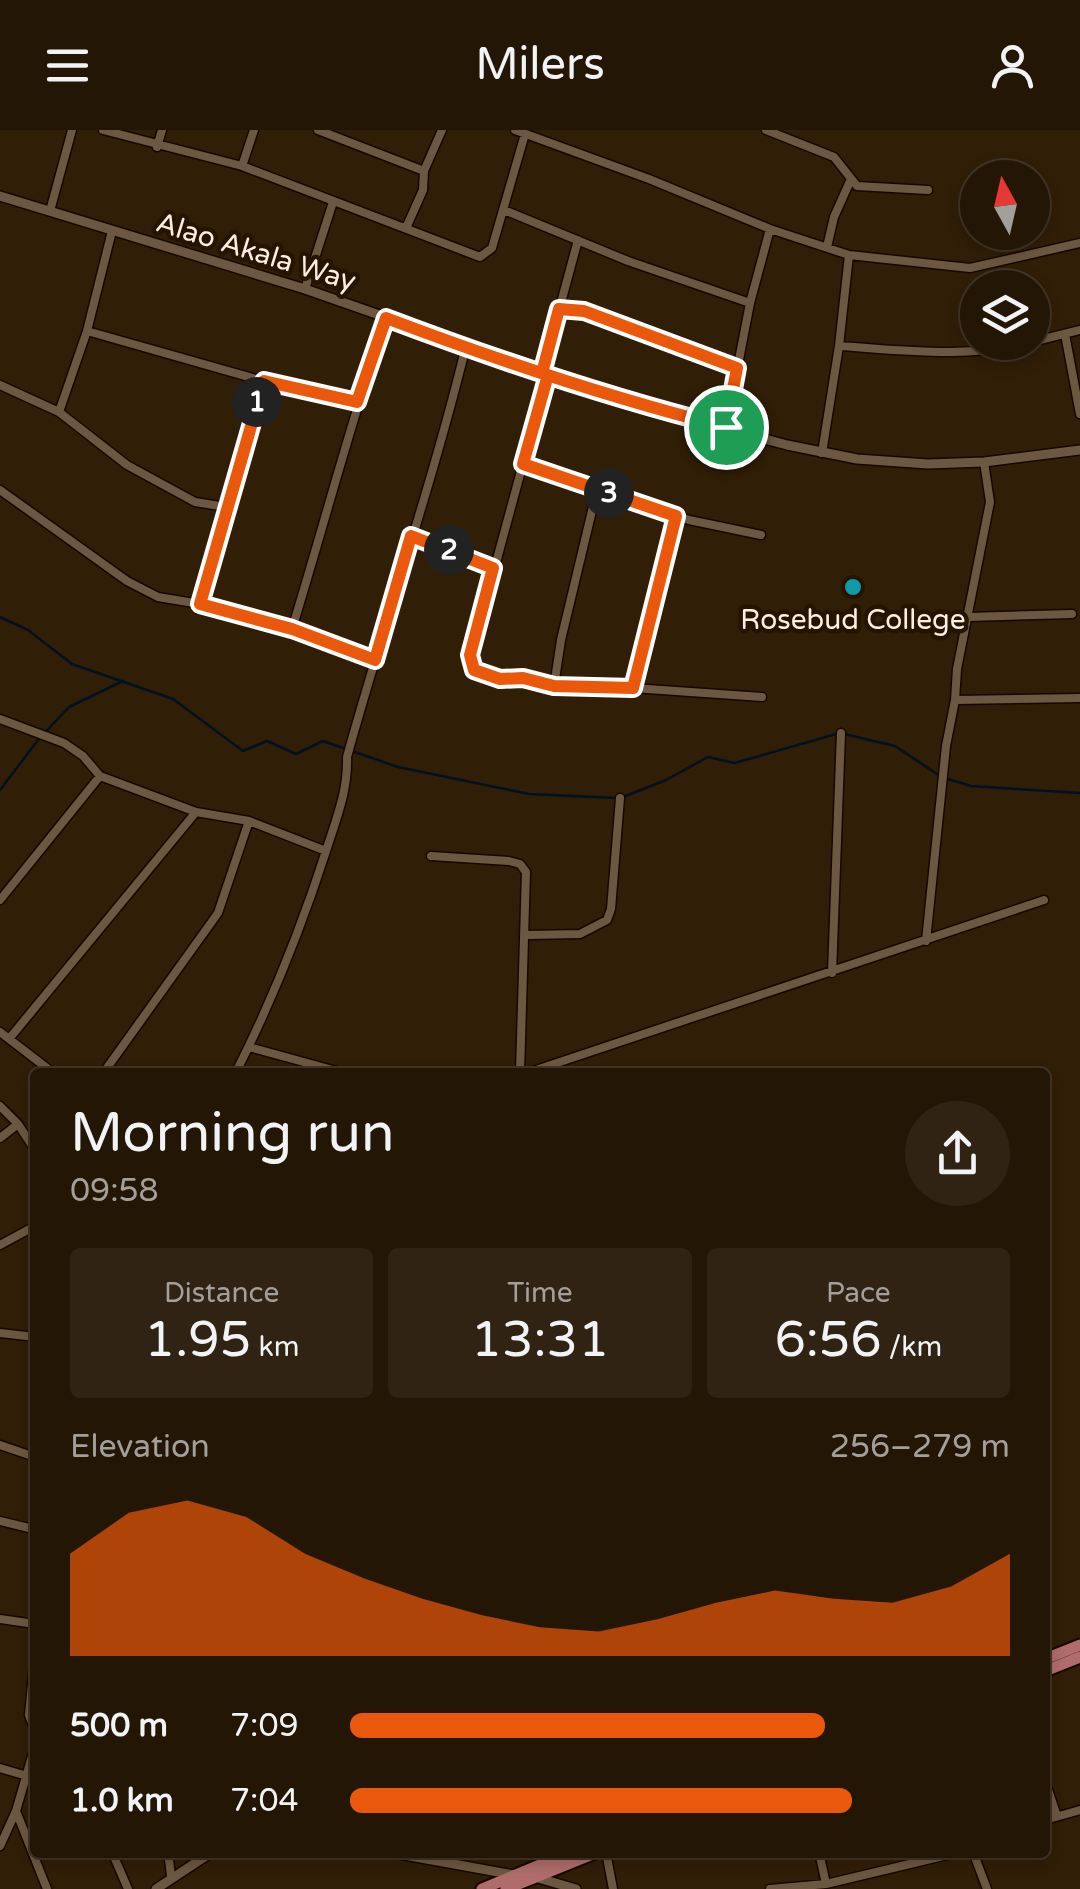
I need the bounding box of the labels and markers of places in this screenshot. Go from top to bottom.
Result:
pin: 1 [232,377,282,427]
pin [684,385,769,470]
pin: 3 [584,468,634,518]
pin: 2 [424,525,474,575]
marker: Rosebud College [842,576,864,598]
place label: Rosebud College [740,603,966,637]

